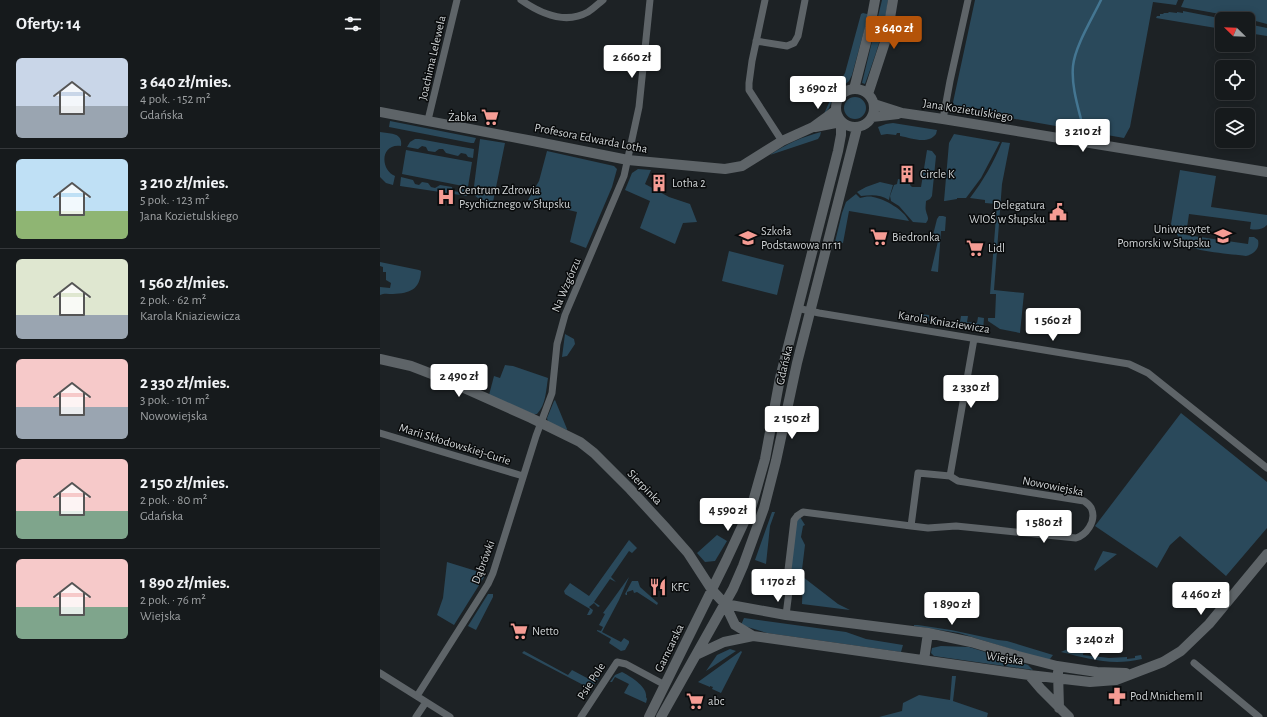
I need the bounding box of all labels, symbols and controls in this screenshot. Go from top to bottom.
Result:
north arrow [1215,12,1255,52]
map controls [1215,12,1255,148]
icon: filters [342,13,364,35]
street label: Joachima Lelewela [416,14,448,102]
text: Oferty: 14 [16,15,81,32]
pin: 3 640 zł [853,16,935,50]
text: 3 640 zł [875,22,913,35]
pin: 2 660 zł [591,45,673,79]
text: 2 660 zł [613,51,651,64]
button: locate [1215,60,1255,100]
text: 3 640 zł/mies. [140,73,231,90]
icon: home [48,74,96,122]
pin: 3 690 zł [777,76,859,110]
text: 3 690 zł [799,82,837,95]
text: 4 pok. · 152 m² [140,93,210,106]
street label: Jana Kozietulskiego [922,97,1014,123]
supermarket icon: Żabka [480,107,500,127]
button: layers [1215,108,1255,148]
text: Gdańska [140,109,183,122]
place label: Żabka [448,110,477,123]
pin: 3 210 zł [1042,119,1124,153]
street label: Profesora Edwarda Lotha [533,121,649,155]
text: 3 210 zł [1065,125,1101,138]
building icon: Circle K [897,164,917,184]
place label: Circle K [920,168,955,180]
building icon: Lotha 2 [649,173,669,193]
text: 3 210 zł/mies. [140,174,229,191]
icon: home [48,175,96,223]
place label: Lotha 2 [672,177,706,189]
place label: Centrum Zdrowia Psychicznego w Słupsku [459,184,570,211]
hospital icon: Centrum Zdrowia Psychicznego w Słupsku [436,187,456,207]
text: 5 pok. · 123 m² [140,194,210,207]
place label: Delegatura WIOŚ w Słupsku [969,199,1045,225]
public building icon: Delegatura WIOŚ w Słupsku [1048,202,1068,222]
text: Jana Kozietulskiego [140,210,238,223]
place label: Uniwersytet Pomorski w Słupsku [1117,223,1210,249]
place label: Szkoła Podstawowa nr 11 [761,225,842,251]
school or university icon: Uniwersytet Pomorski w Słupsku [1213,226,1233,246]
supermarket icon: Biedronka [869,227,889,247]
school or university icon: Szkoła Podstawowa nr 11 [738,228,758,248]
place label: Biedronka [892,231,940,243]
supermarket icon: Lidl [965,238,985,258]
place label: Lidl [988,242,1005,254]
street label: Na Wzgórzu [549,256,583,314]
text: 1 560 zł/mies. [140,274,229,291]
icon: home [48,275,96,323]
text: 2 pok. · 62 m² [140,294,206,307]
pin: 1 560 zł [1012,308,1094,342]
street label: Karola Kniaziewicza [897,309,991,335]
text: Karola Kniaziewicza [140,310,240,323]
text: 1 560 zł [1035,314,1071,327]
street label: Gdańska [774,344,794,386]
pin: 2 490 zł [418,364,500,398]
text: 2 490 zł [440,370,478,383]
text: 2 330 zł/mies. [140,374,230,391]
icon: home [48,375,96,423]
pin: 2 330 zł [930,375,1012,409]
text: 2 330 zł [952,381,990,394]
text: 3 pok. · 101 m² [140,394,210,407]
pin: 2 150 zł [751,406,833,440]
text: Nowowiejska [140,410,207,423]
text: 2 150 zł [774,412,810,425]
street label: Marii Skłodowskiej-Curie [397,421,512,468]
street label: Sierpinka [625,467,665,507]
text: 2 150 zł/mies. [140,474,229,491]
street label: Nowowiejska [1021,474,1085,499]
icon: home [48,475,96,523]
text: 2 pok. · 80 m² [140,494,207,507]
pin: 4 590 zł [687,498,769,532]
text: 4 590 zł [709,504,747,517]
text: Gdańska [140,510,183,523]
pin: 1 580 zł [1003,510,1085,544]
text: 1 580 zł [1026,516,1062,529]
street label: Dąbrówki [469,539,497,585]
pin: 1 170 zł [737,569,819,603]
text: 1 890 zł/mies. [140,574,230,591]
icon: home [48,575,96,623]
text: 1 170 zł [761,575,795,588]
restaurant icon: KFC [648,577,668,597]
place label: KFC [671,581,689,593]
pin: 4 460 zł [1160,582,1242,616]
text: 4 460 zł [1181,588,1221,601]
pin: 1 890 zł [911,592,993,626]
text: 2 pok. · 76 m² [140,594,206,607]
text: 1 890 zł [933,598,971,611]
text: Wiejska [140,610,181,623]
supermarket icon: Netto [509,621,529,641]
street label: Garncarska [652,622,686,674]
place label: Netto [532,625,559,637]
pin: 3 240 zł [1054,627,1136,661]
text: 3 240 zł [1076,633,1114,646]
street label: Wiejska [985,649,1025,668]
street label: Psie Pole [575,661,607,701]
pharmacy icon: Pod Mnichem II [1107,686,1127,706]
place label: Pod Mnichem II [1130,690,1203,702]
supermarket icon: abc [685,691,705,711]
place label: abc [708,695,725,707]

